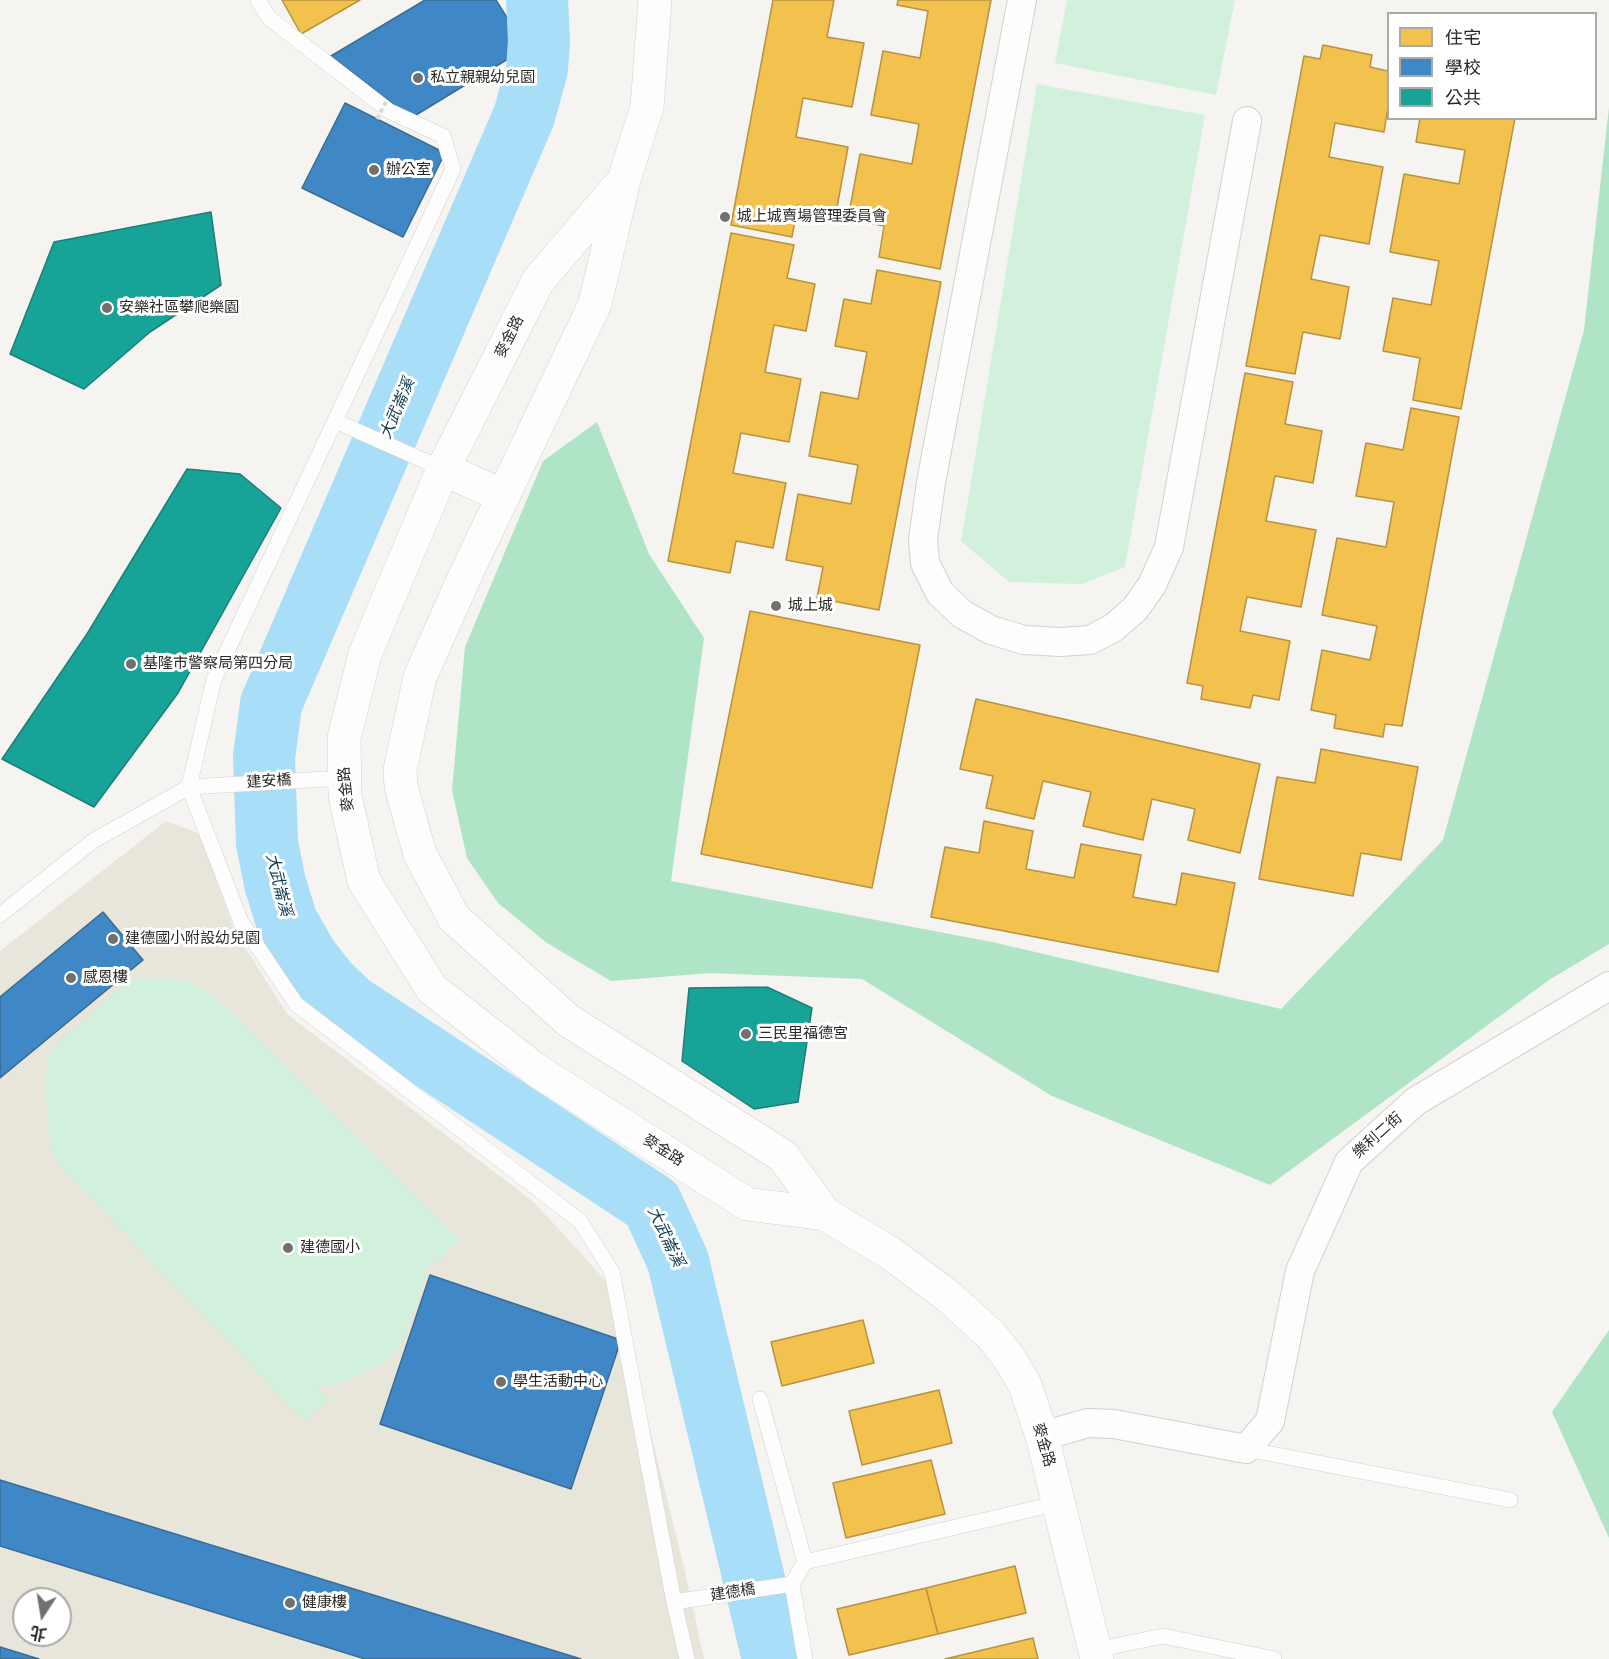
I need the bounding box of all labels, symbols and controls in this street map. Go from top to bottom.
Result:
legend [1387,12,1597,120]
text: 住宅 [1445,25,1481,50]
text: 學校 [1445,55,1481,80]
place label: 私立親親幼兒園 [430,69,535,87]
marker: 私立親親幼兒園 [411,71,425,85]
text: 公共 [1445,85,1481,110]
place label: 辦公室 [386,161,431,179]
marker: 辦公室 [367,163,381,177]
place label: 城上城賣場管理委員會 [737,208,887,226]
marker: 城上城賣場管理委員會 [718,210,732,224]
place label: 安樂社區攀爬樂園 [119,299,239,317]
marker: 安樂社區攀爬樂園 [100,301,114,315]
street label: 麥金路 [492,313,528,361]
water label: 大武崙溪 [377,376,419,442]
place label: 城上城 [788,597,833,615]
marker: 城上城 [769,599,783,613]
place label: 基隆市警察局第四分局 [143,655,293,673]
marker: 基隆市警察局第四分局 [124,657,138,671]
street label: 麥金路 [336,766,358,812]
street label: 建安橋 [246,771,292,793]
water label: 大武崙溪 [261,852,295,918]
place label: 建德國小附設幼兒園 [125,930,260,948]
marker: 建德國小附設幼兒園 [106,932,120,946]
place label: 感恩樓 [83,969,128,987]
marker: 感恩樓 [64,971,78,985]
place label: 三民里福德宮 [758,1025,848,1043]
marker: 三民里福德宮 [739,1027,753,1041]
street label: 樂利二街 [1350,1109,1406,1163]
street label: 麥金路 [639,1131,687,1171]
water label: 大武崙溪 [643,1204,687,1270]
place label: 建德國小 [300,1239,360,1257]
marker: 建德國小 [281,1241,295,1255]
place label: 學生活動中心 [513,1373,603,1391]
marker: 學生活動中心 [494,1375,508,1389]
street label: 麥金路 [1028,1421,1058,1469]
street label: 建德橋 [709,1581,757,1605]
north arrow [12,1587,72,1647]
place label: 健康樓 [302,1594,347,1612]
marker: 健康樓 [283,1596,297,1610]
text: 北 [28,1620,49,1646]

